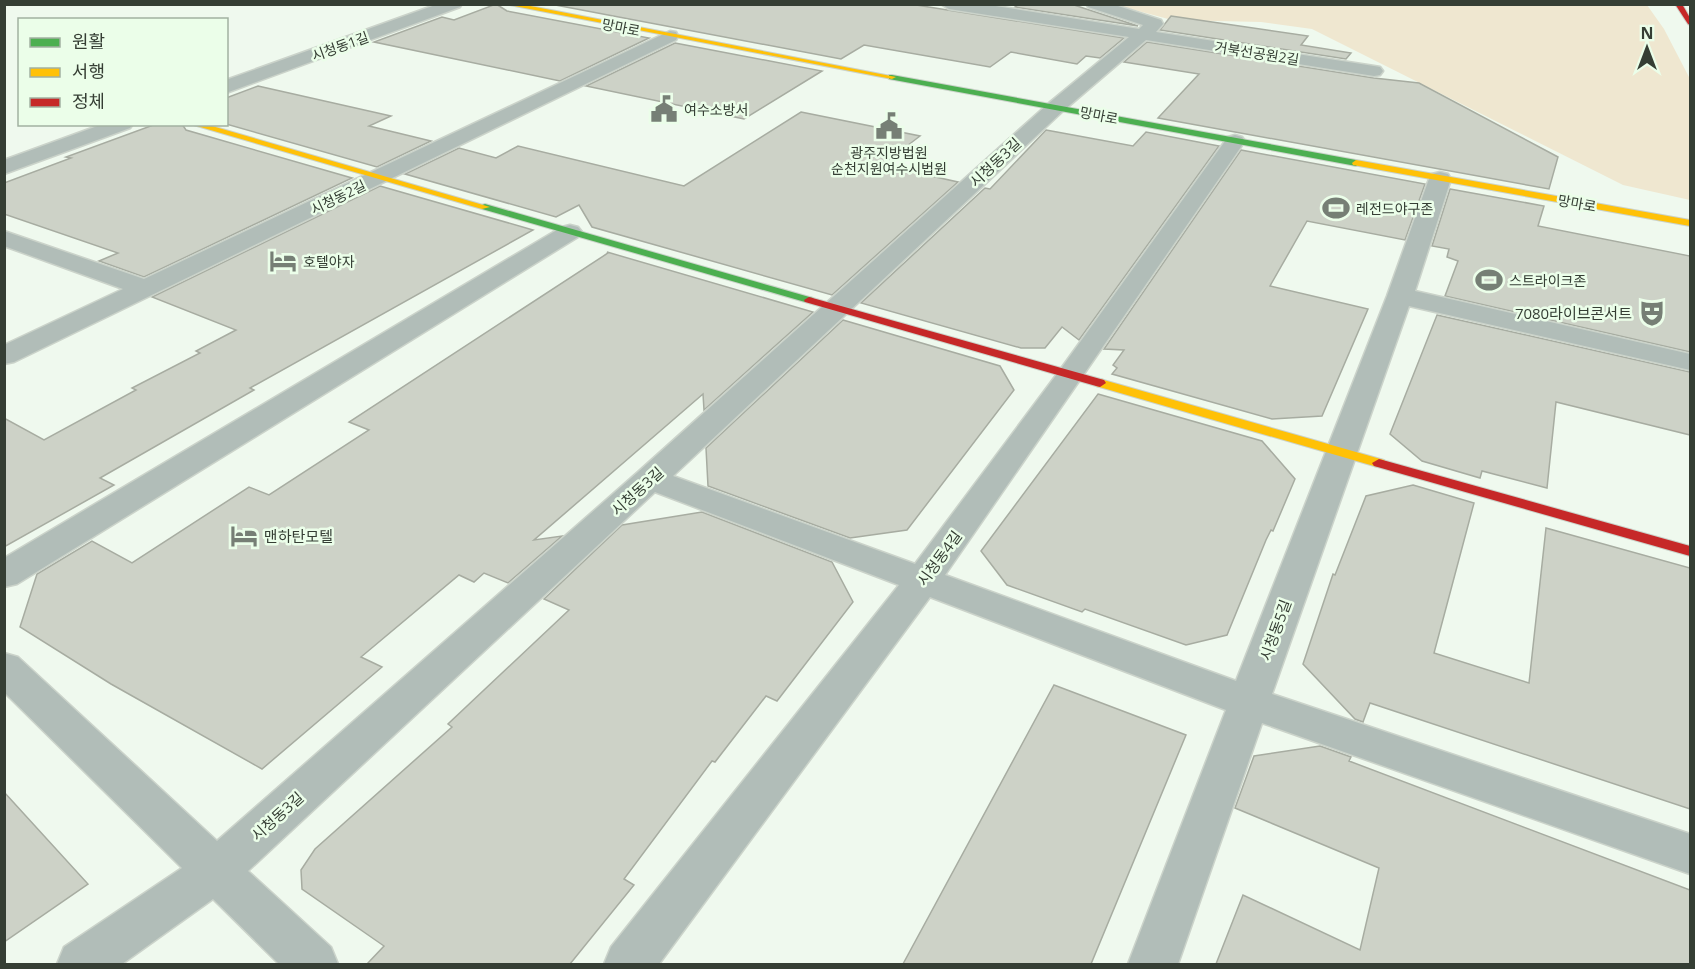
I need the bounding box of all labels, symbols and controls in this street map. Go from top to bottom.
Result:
street label: 망마로 [600,14,642,40]
legend [18,18,228,126]
north arrow [1617,18,1677,78]
text: N [1640,22,1654,44]
street label: 시청동1길 [309,27,371,65]
text: 원활 [72,29,105,53]
street label: 거북선공원2길 [1213,37,1301,69]
text: 서행 [72,59,105,83]
text: 정체 [72,89,105,113]
public building icon: 여수소방서 [649,94,679,124]
place label: 여수소방서 [684,100,748,119]
street label: 망마로 [1078,102,1120,128]
public building icon: 광주지방법원 순천지원여수시법원 [874,111,904,141]
street label: 시청동3길 [965,133,1025,191]
place label: 광주지방법원 순천지원여수시법원 [831,143,947,178]
street label: 시청동2길 [307,175,369,219]
street label: 망마로 [1556,190,1598,216]
sports icon: 레전드야구존 [1321,193,1351,223]
place label: 레전드야구존 [1356,199,1433,218]
hotel icon: 호텔야자 [268,246,298,276]
place label: 호텔야자 [303,252,355,271]
sports icon: 스트라이크존 [1474,265,1504,295]
place label: 스트라이크존 [1509,271,1586,290]
theatre icon: 7080라이브콘서트 [1637,298,1667,328]
place label: 7080라이브콘서트 [1515,303,1632,323]
street label: 시청동3길 [607,462,667,520]
hotel icon: 맨하탄모텔 [229,521,259,551]
place label: 맨하탄모텔 [264,526,333,546]
street label: 시청동4길 [912,526,966,590]
street label: 시청동5길 [1255,597,1295,663]
street label: 시청동3길 [247,787,307,845]

